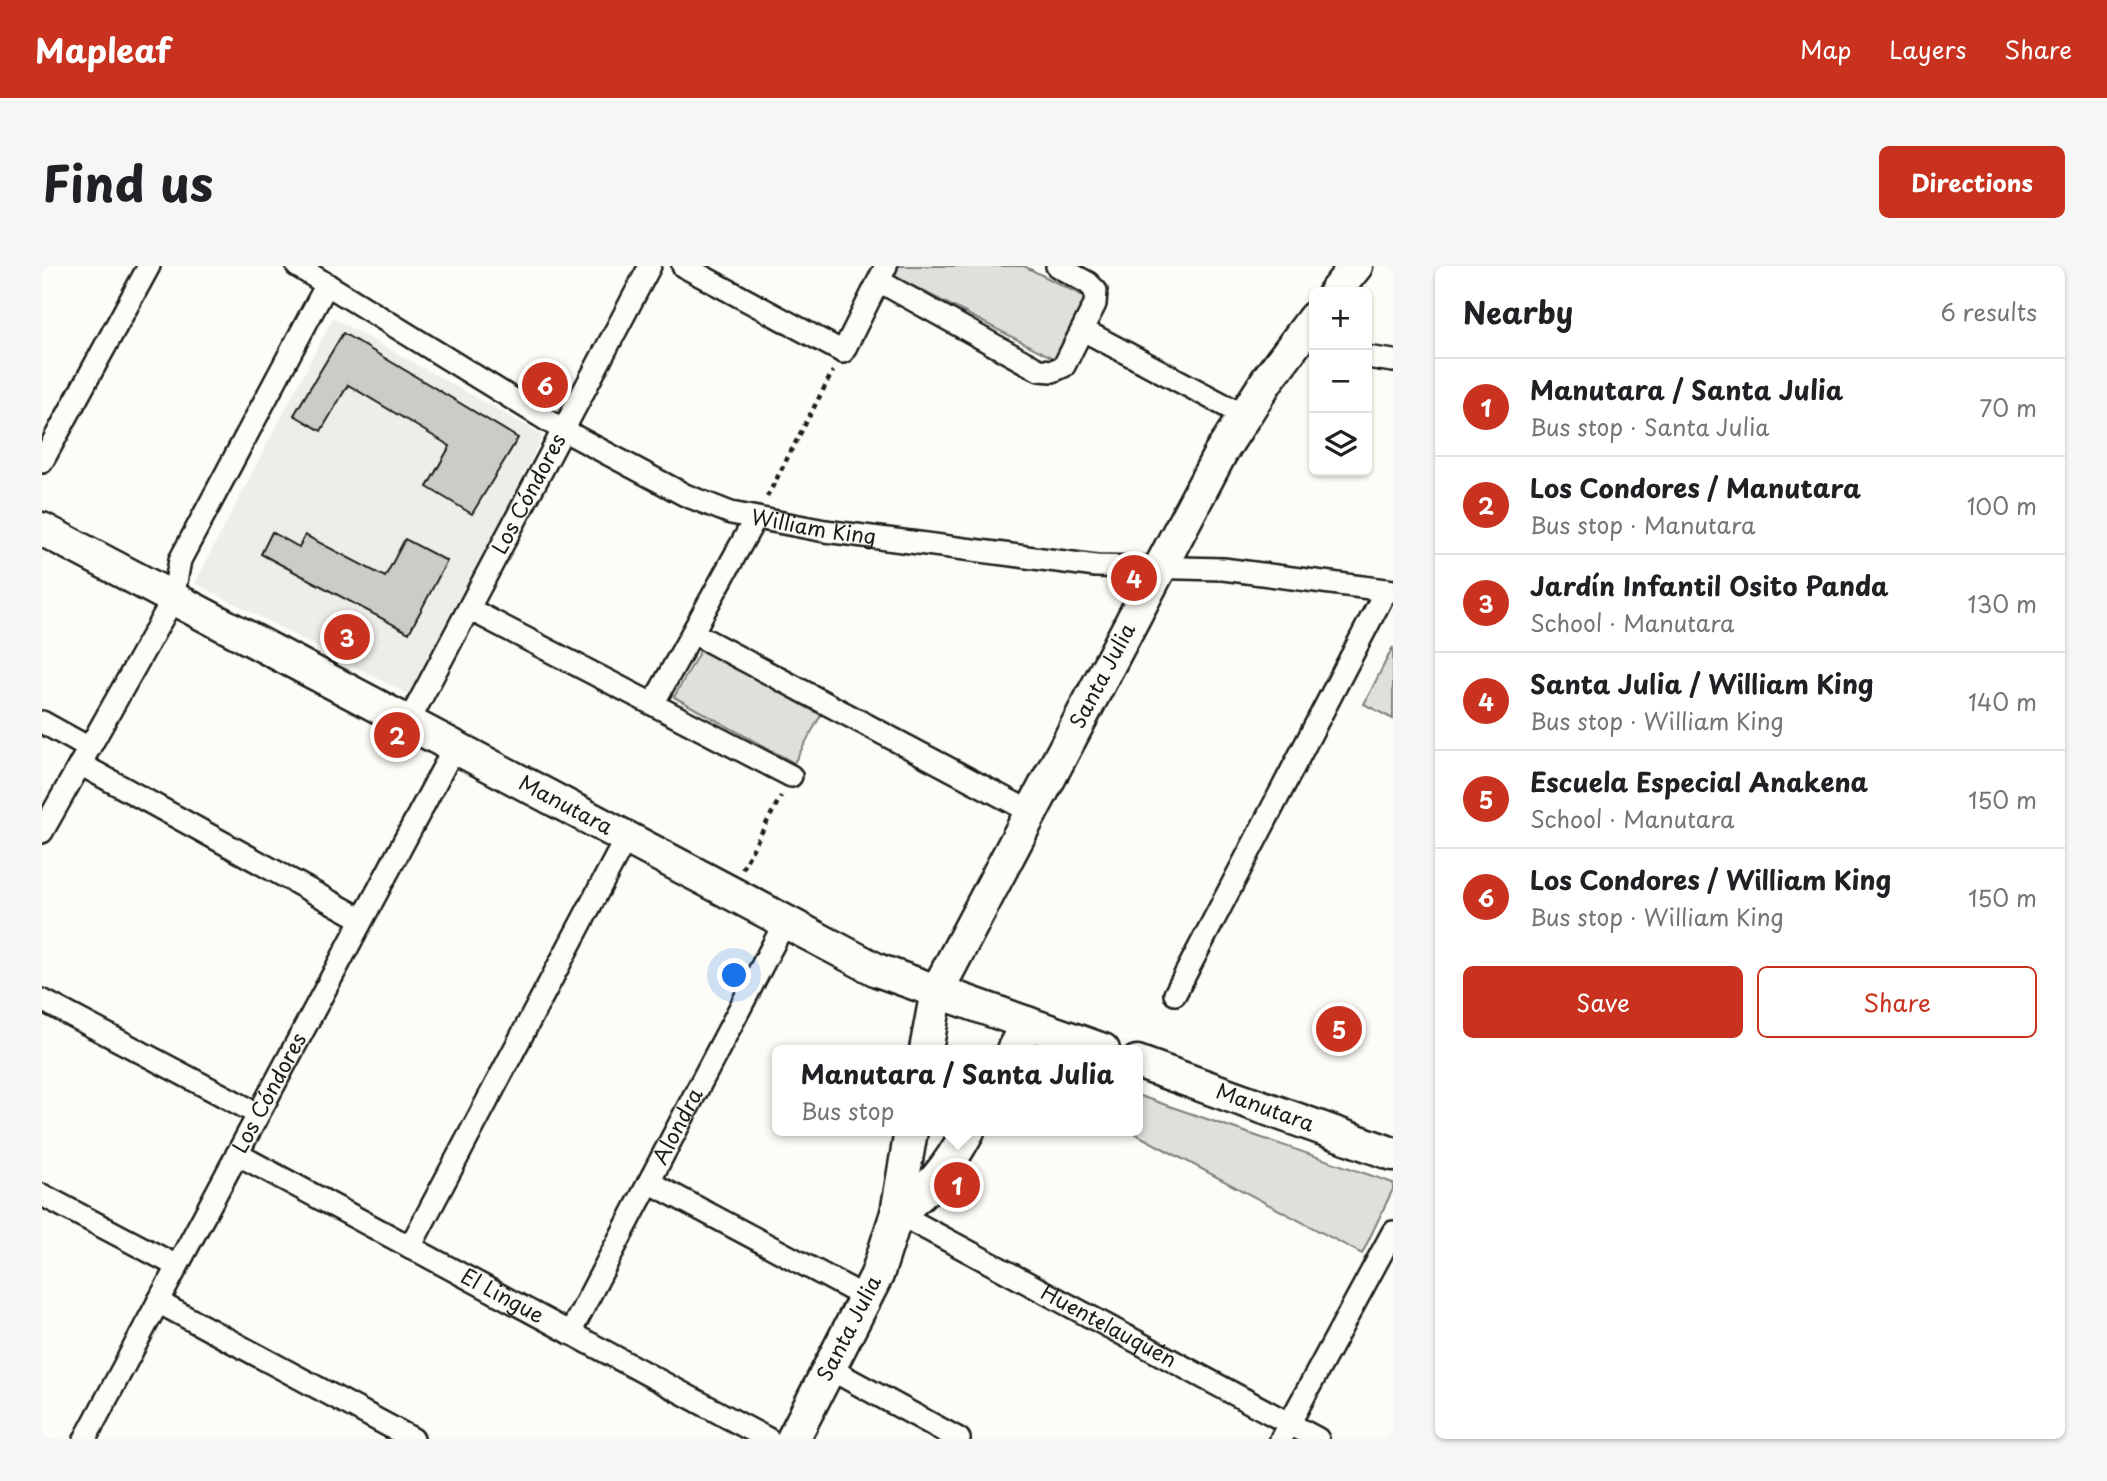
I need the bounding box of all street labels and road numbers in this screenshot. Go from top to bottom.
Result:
street label: Los Cóndores [482,427,573,559]
street label: William King [749,499,878,551]
street label: Santa Julia [1060,617,1142,734]
street label: Manutara [514,766,620,842]
street label: Los Cóndores [223,1026,313,1158]
street label: Manutara [1212,1074,1320,1139]
street label: Alondra [643,1081,710,1170]
street label: El Lingue [456,1259,551,1330]
street label: Santa Julia [807,1269,888,1386]
street label: Huentelauquén [1036,1275,1183,1374]

